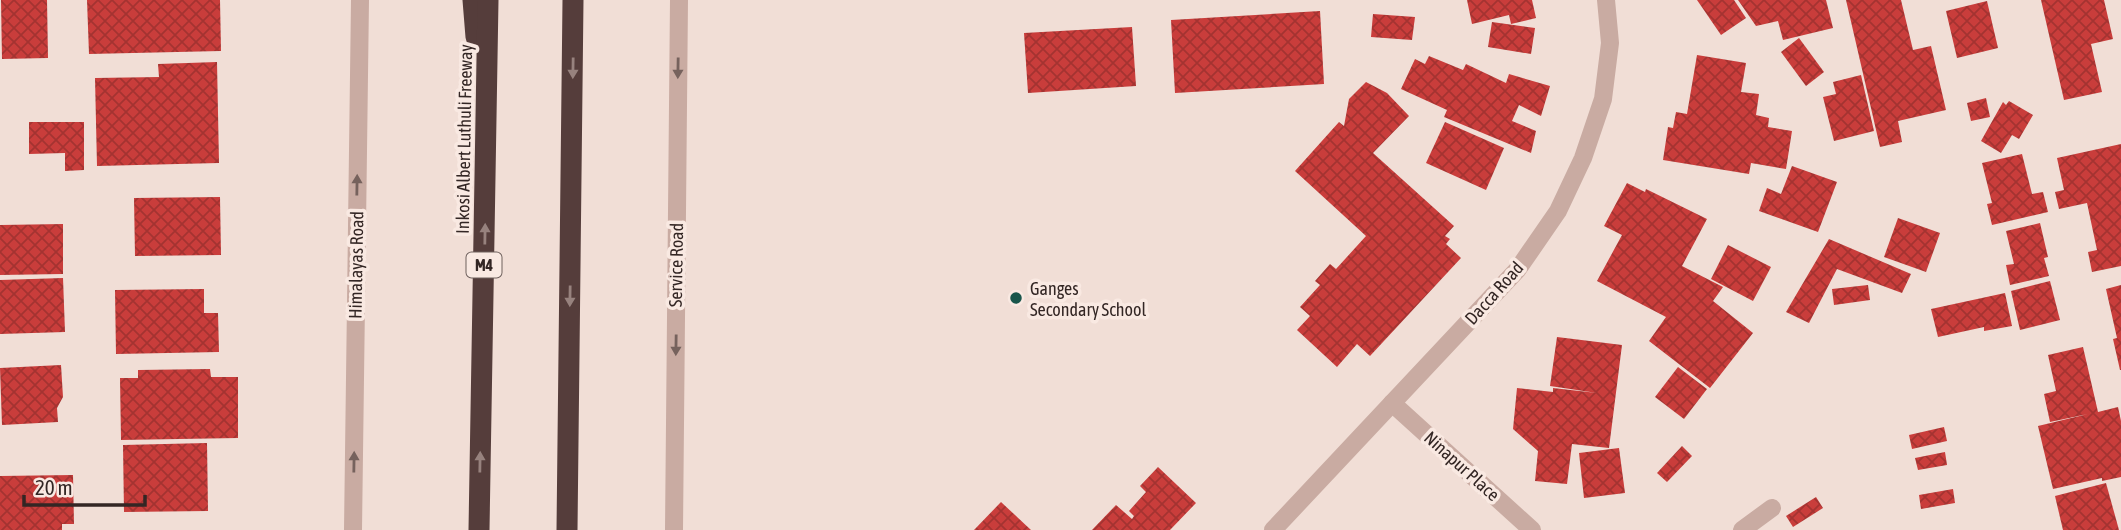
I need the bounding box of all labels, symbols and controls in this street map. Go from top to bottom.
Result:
street label: Inkosi Albert Luthuli Freeway [452,44,476,234]
one-way arrow [567,57,578,79]
one-way arrow [673,57,684,79]
one-way arrow [352,174,363,196]
street label: Himalayas Road [345,211,367,319]
one-way arrow [479,223,491,245]
street label: Service Road [665,223,687,307]
road number: M4 [466,252,502,278]
street label: Dacca Road [1460,257,1528,329]
place label: Ganges Secondary School [1030,278,1146,320]
one-way arrow [564,285,576,307]
marker: Ganges Secondary School [1008,290,1024,306]
one-way arrow [670,334,681,356]
street label: Ninapur Place [1420,427,1504,505]
one-way arrow [348,451,360,473]
one-way arrow [475,451,486,473]
scale bar [24,463,145,507]
text: 20 m [35,475,73,499]

